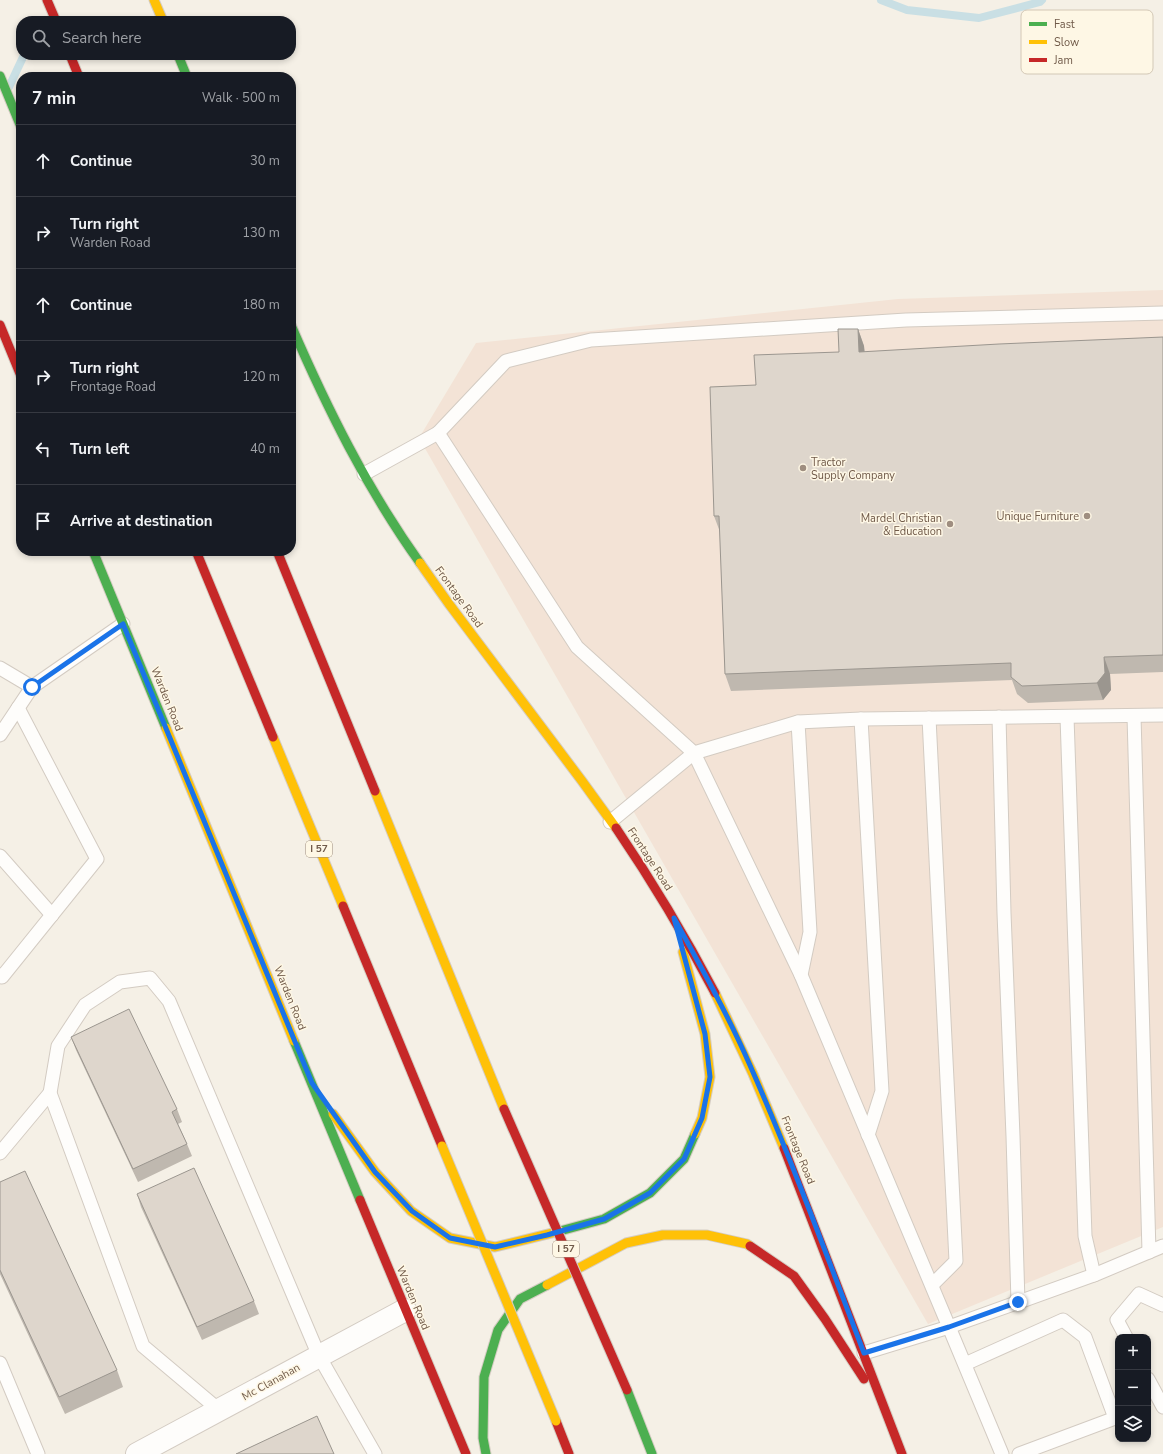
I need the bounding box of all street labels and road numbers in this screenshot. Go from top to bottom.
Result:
street label: Frontage Road [432,563,486,631]
street label: Warden Road [147,665,187,733]
street label: Frontage Road [624,824,676,894]
road number: I 57 [306,841,332,857]
street label: Warden Road [270,964,310,1032]
street label: Frontage Road [777,1114,819,1186]
road number: I 57 [553,1241,579,1257]
street label: Warden Road [393,1264,433,1332]
street label: Mc Clanahan [239,1360,303,1404]

